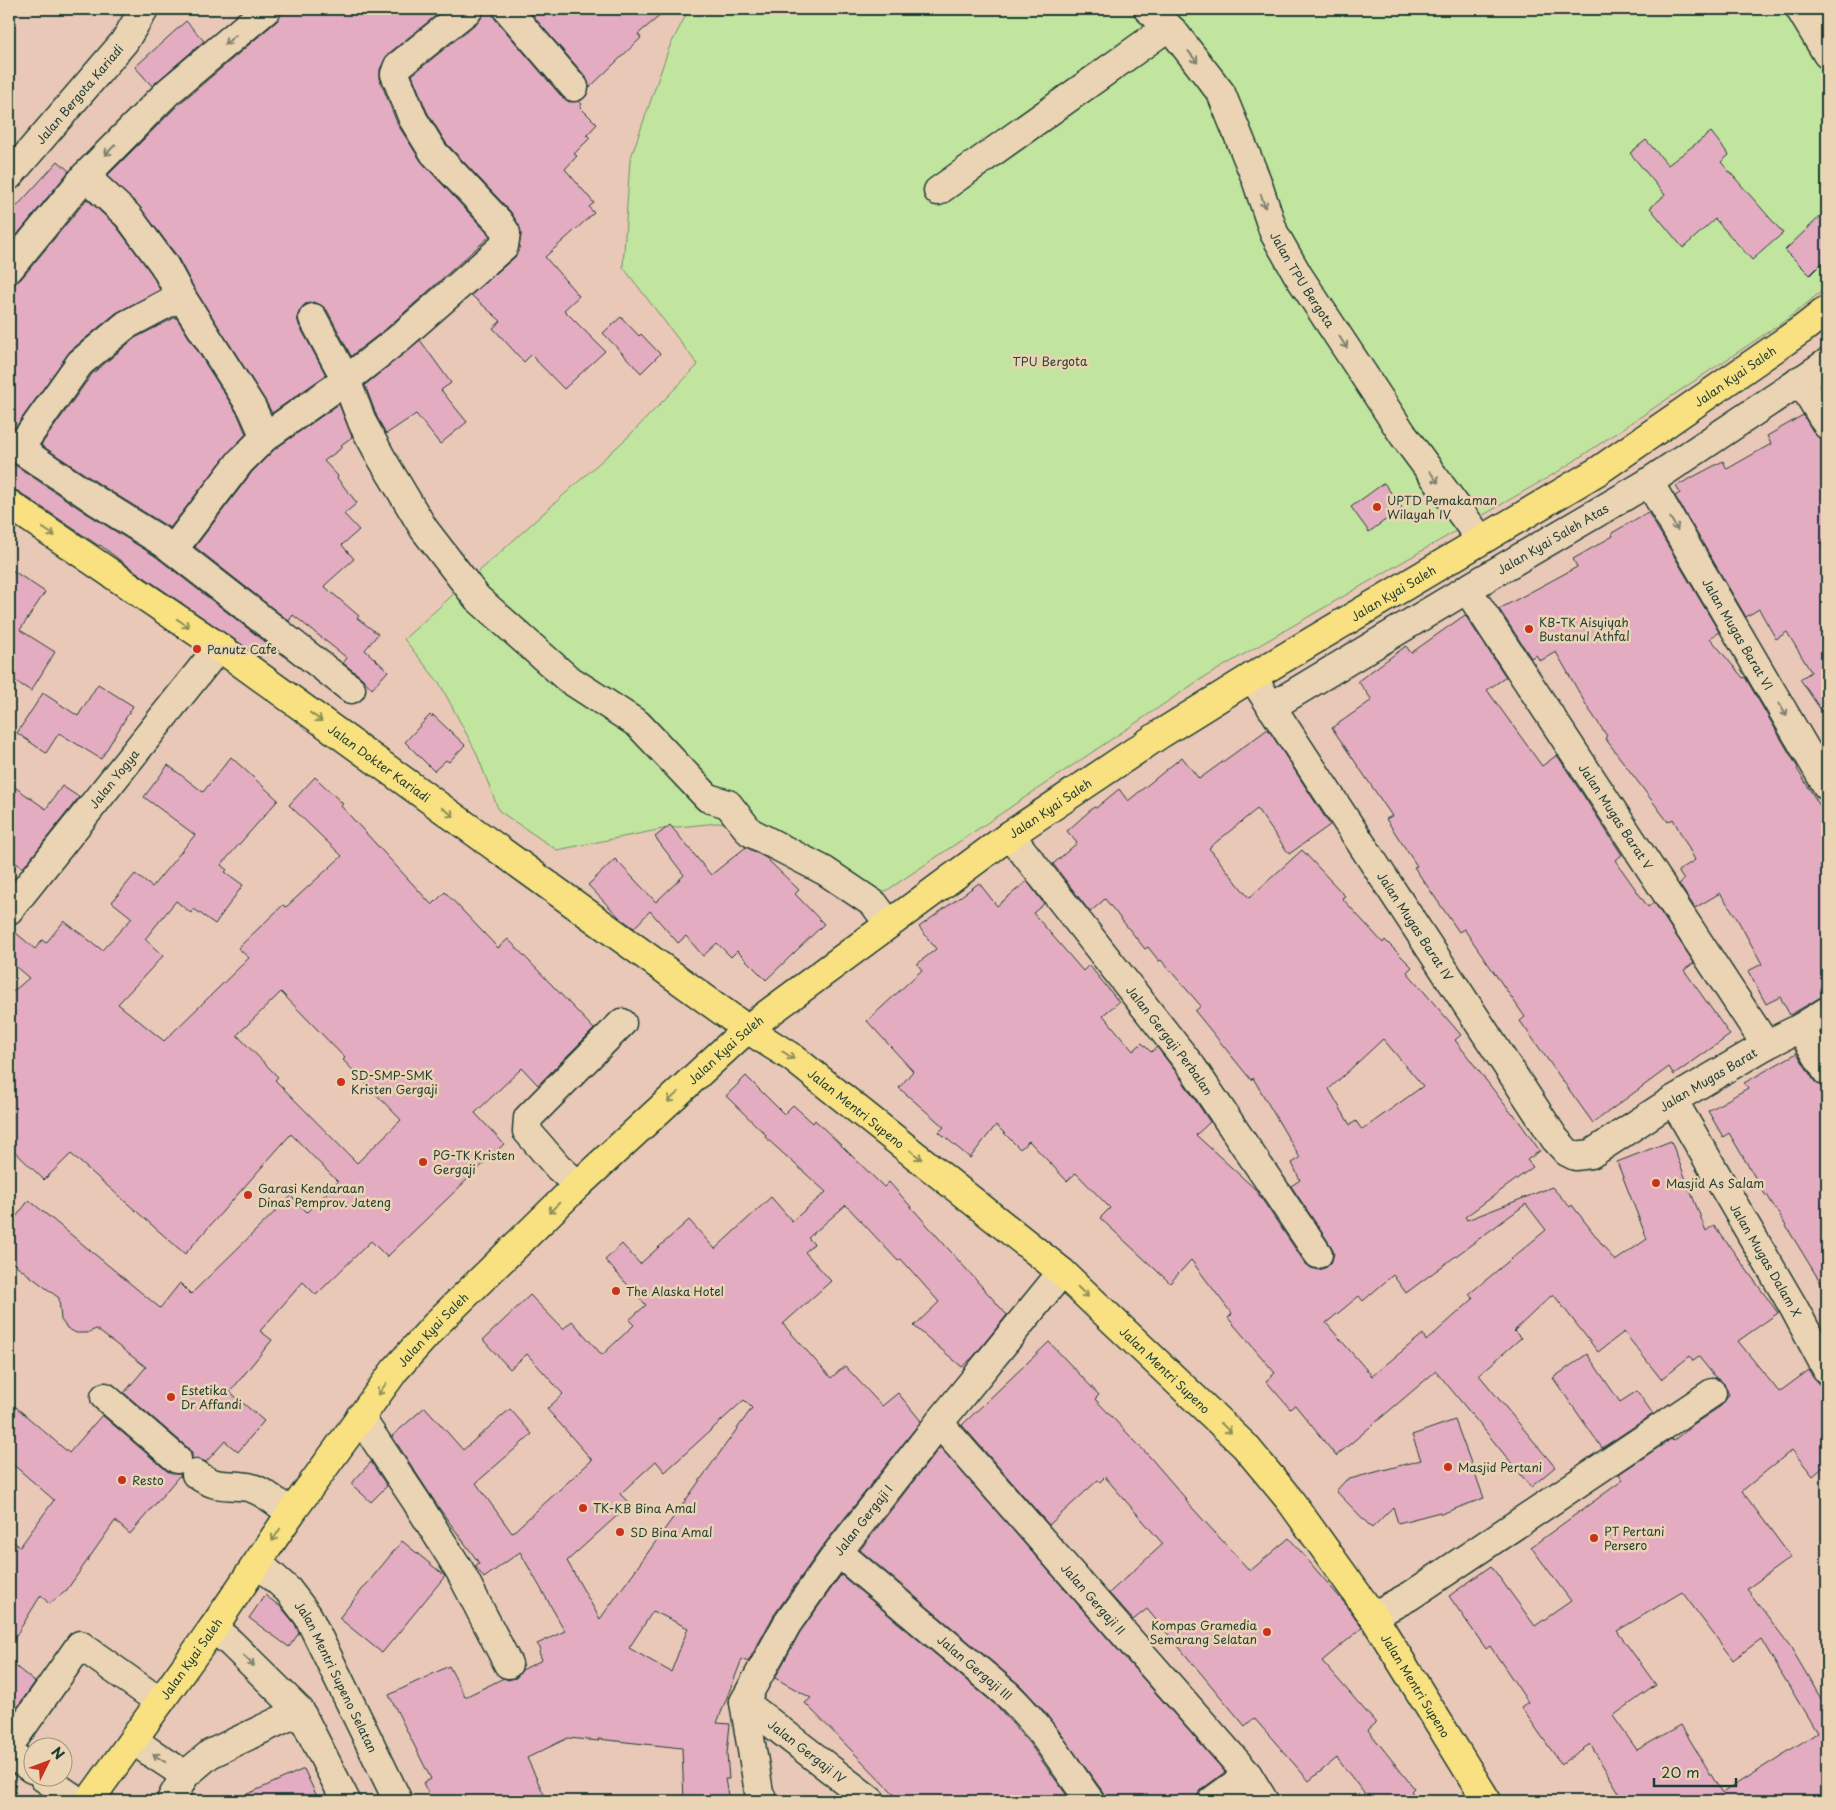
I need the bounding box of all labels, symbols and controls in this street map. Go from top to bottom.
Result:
one-way arrow [224,35,237,46]
street label: Jalan Bergota Kariadi [31,40,127,148]
one-way arrow [1187,50,1198,63]
one-way arrow [104,144,116,156]
one-way arrow [1259,193,1269,209]
street label: Jalan TPU Bergota [1266,228,1339,332]
one-way arrow [1338,335,1348,349]
street label: Jalan Kyai Saleh [1690,341,1779,411]
park label: TPU Bergota [1013,352,1088,370]
one-way arrow [1429,470,1439,484]
place label: UPTD Pemakaman Wilayah IV [1387,491,1497,523]
street label: Jalan Kyai Saleh Atas [1493,499,1612,579]
marker: UPTD Pemakaman Wilayah IV [1371,501,1383,513]
one-way arrow [1670,517,1680,531]
one-way arrow [42,527,56,537]
street label: Jalan Kyai Saleh [1347,561,1439,625]
street label: Jalan Mugas Barat VI [1698,575,1778,693]
place label: KB-TK Aisyiyah Bustanul Athfal [1539,613,1630,645]
one-way arrow [176,618,190,628]
marker: KB-TK Aisyiyah Bustanul Athfal [1523,623,1535,635]
place label: Panutz Cafe [207,640,277,658]
marker: Panutz Cafe [191,643,203,655]
one-way arrow [1778,702,1788,716]
one-way arrow [309,712,323,722]
street label: Jalan Dokter Kariadi [324,720,434,806]
street label: Jalan Yogya [85,745,143,812]
street label: Jalan Mugas Barat V [1575,760,1658,874]
street label: Jalan Kyai Saleh [1005,774,1095,842]
one-way arrow [440,807,454,818]
street label: Jalan Mugas Barat IV [1373,868,1458,984]
street label: Jalan Gergaji Perbalan [1122,981,1217,1099]
street label: Jalan Kyai Saleh [684,1011,767,1089]
street label: Jalan Mugas Barat [1656,1043,1760,1116]
one-way arrow [781,1050,795,1060]
street label: Jalan Mentri Supeno [804,1064,909,1153]
place label: SD-SMP-SMK Kristen Gergaji [351,1066,438,1098]
marker: SD-SMP-SMK Kristen Gergaji [335,1076,347,1088]
one-way arrow [666,1092,679,1103]
place label: PG-TK Kristen Gergaji [433,1146,515,1178]
one-way arrow [910,1150,923,1161]
marker: PG-TK Kristen Gergaji [417,1156,429,1168]
place label: Masjid As Salam [1666,1174,1764,1192]
marker: Masjid As Salam [1650,1177,1662,1189]
place label: Garasi Kendaraan Dinas Pemprov. Jateng [258,1179,391,1211]
marker: Garasi Kendaraan Dinas Pemprov. Jateng [242,1189,254,1201]
street label: Jalan Mugas Dalam X [1726,1200,1806,1320]
one-way arrow [548,1202,560,1215]
place label: The Alaska Hotel [626,1282,724,1300]
marker: The Alaska Hotel [610,1285,622,1297]
one-way arrow [1076,1286,1089,1298]
street label: Jalan Kyai Saleh [393,1288,472,1371]
street label: Jalan Mentri Supeno [1116,1322,1215,1418]
place label: Estetika Dr Affandi [181,1381,242,1413]
one-way arrow [376,1382,387,1395]
marker: Estetika Dr Affandi [165,1391,177,1403]
one-way arrow [1219,1422,1232,1434]
place label: Masjid Pertani [1458,1458,1542,1476]
marker: Masjid Pertani [1442,1461,1454,1473]
place label: Resto [132,1471,164,1489]
marker: Resto [116,1474,128,1486]
street label: Jalan Gergaji I [830,1481,897,1559]
place label: TK-KB Bina Amal [593,1499,696,1517]
marker: TK-KB Bina Amal [577,1502,589,1514]
place label: PT Pertani Persero [1604,1522,1665,1554]
place label: SD Bina Amal [630,1523,712,1541]
marker: SD Bina Amal [614,1526,626,1538]
one-way arrow [271,1528,282,1542]
marker: PT Pertani Persero [1588,1532,1600,1544]
street label: Jalan Gergaji II [1057,1559,1130,1638]
street label: Jalan Mentri Supeno Selatan [291,1597,382,1755]
street label: Jalan Kyai Saleh [156,1614,226,1703]
place label: Kompas Gramedia Semarang Selatan [1149,1616,1257,1648]
marker: Kompas Gramedia Semarang Selatan [1261,1626,1273,1638]
street label: Jalan Mentri Supeno [1377,1630,1455,1741]
street label: Jalan Gergaji III [934,1631,1017,1704]
one-way arrow [243,1655,256,1667]
street label: Jalan Gergaji IV [764,1715,850,1787]
north arrow [22,1738,72,1788]
text: N [47,1742,70,1764]
one-way arrow [152,1753,166,1763]
scale bar [1654,1755,1736,1787]
text: 20 m [1661,1760,1700,1783]

